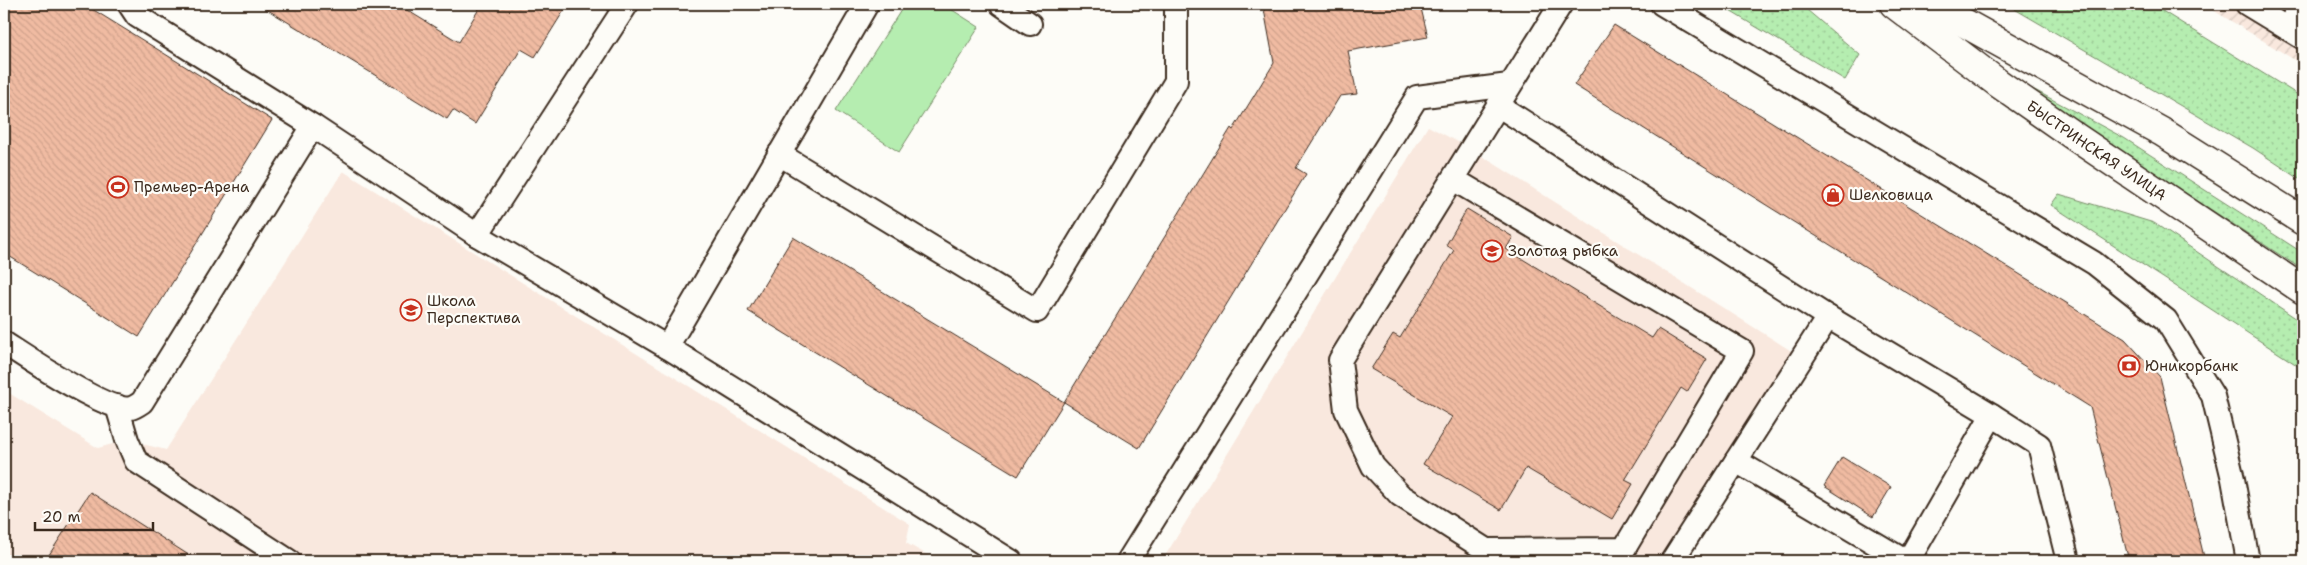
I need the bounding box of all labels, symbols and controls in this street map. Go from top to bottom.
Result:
street label: БЫСТРИНСКАЯ УЛИЦА [2023,96,2170,205]
sports icon: Премьер-Арена [106,175,130,199]
place label: Премьер-Арена [134,177,250,197]
shop icon: Шелковица [1821,183,1845,207]
place label: Шелковица [1849,185,1934,205]
school or university icon: Золотая рыбка [1480,239,1504,263]
place label: Золотая рыбка [1508,241,1619,261]
place label: Школа Перспектива [427,291,521,328]
school or university icon: Школа Перспектива [399,298,423,322]
bank icon: Юникорбанк [2117,354,2141,378]
place label: Юникорбанк [2145,356,2238,376]
scale bar [35,500,152,532]
text: 20 m [42,507,81,527]

